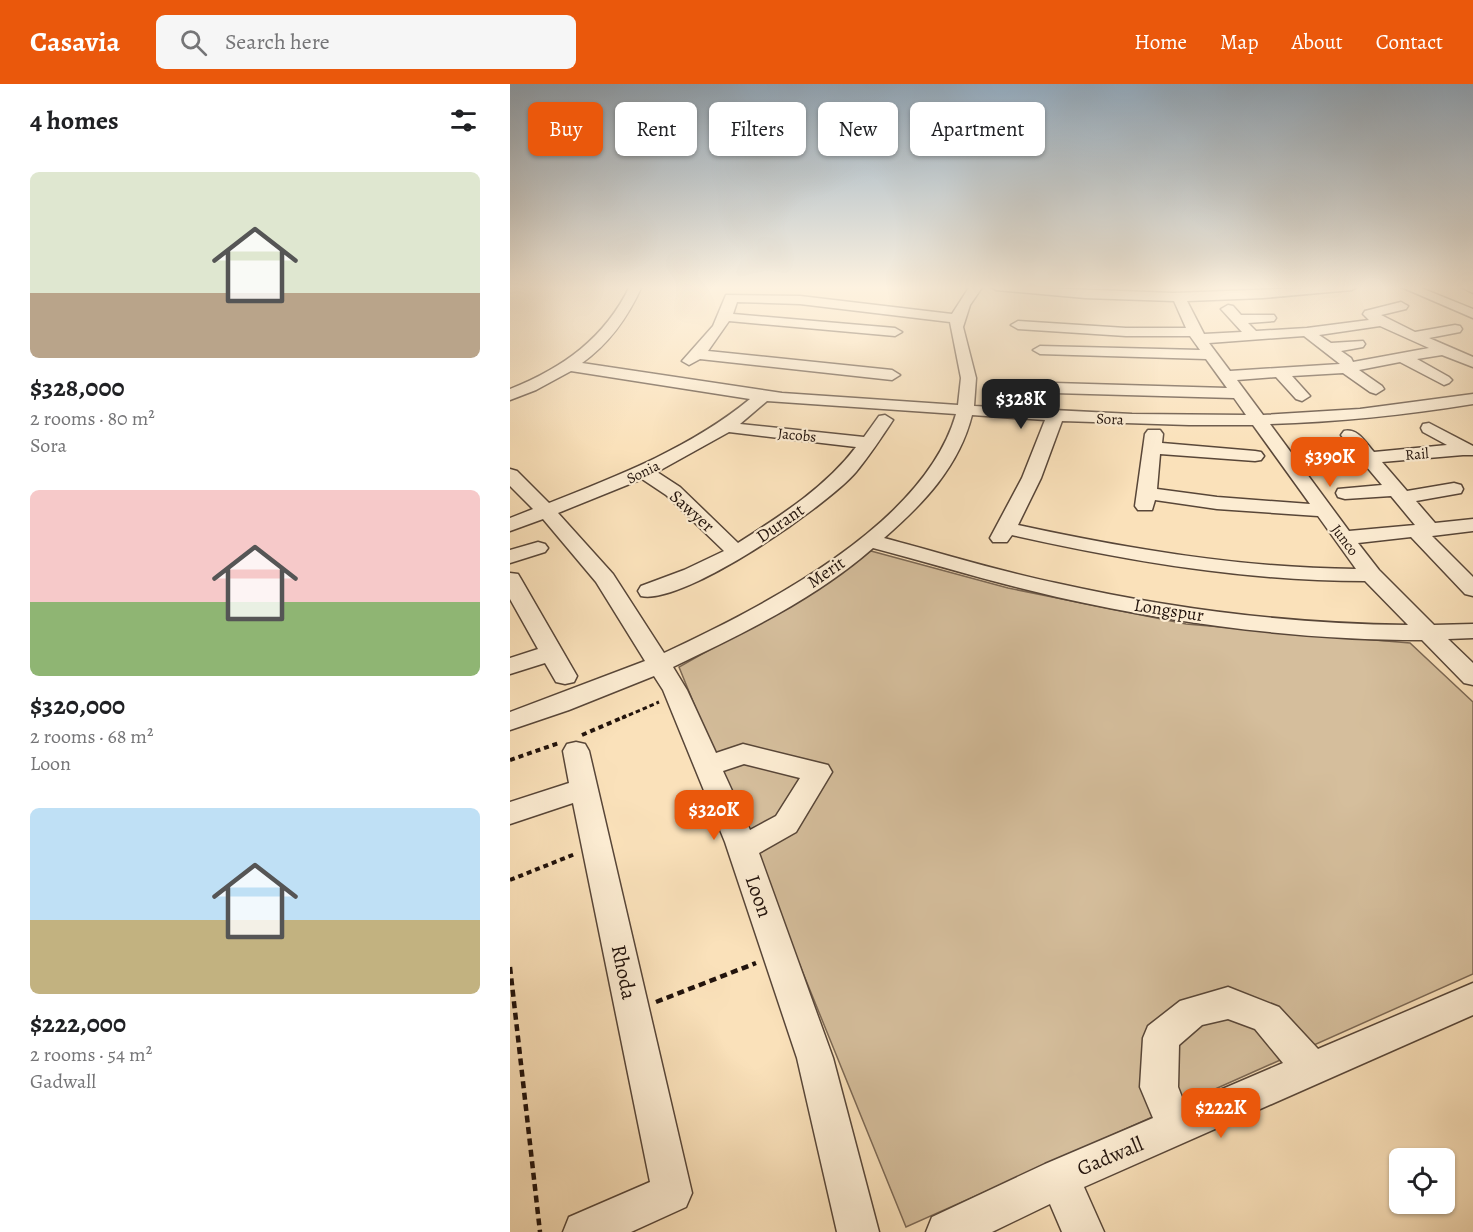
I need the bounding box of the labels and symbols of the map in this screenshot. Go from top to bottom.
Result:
pin: $328K [979,379,1063,430]
street label: Sora [1096,408,1124,430]
street label: Jacobs [777,423,817,447]
pin: $390K [1288,437,1372,488]
street label: Rail [1404,443,1430,465]
street label: Sonia [623,455,663,489]
street label: Sawyer [664,484,720,538]
street label: Durant [751,498,809,548]
street label: Junco [1327,520,1363,560]
street label: Merit [802,551,850,593]
street label: Longspur [1132,593,1206,627]
pin: $320K [672,790,756,841]
street label: Loon [739,871,779,921]
street label: Rhoda [605,942,643,1002]
pin: $222K [1179,1088,1263,1139]
street label: Gadwall [1073,1130,1147,1182]

